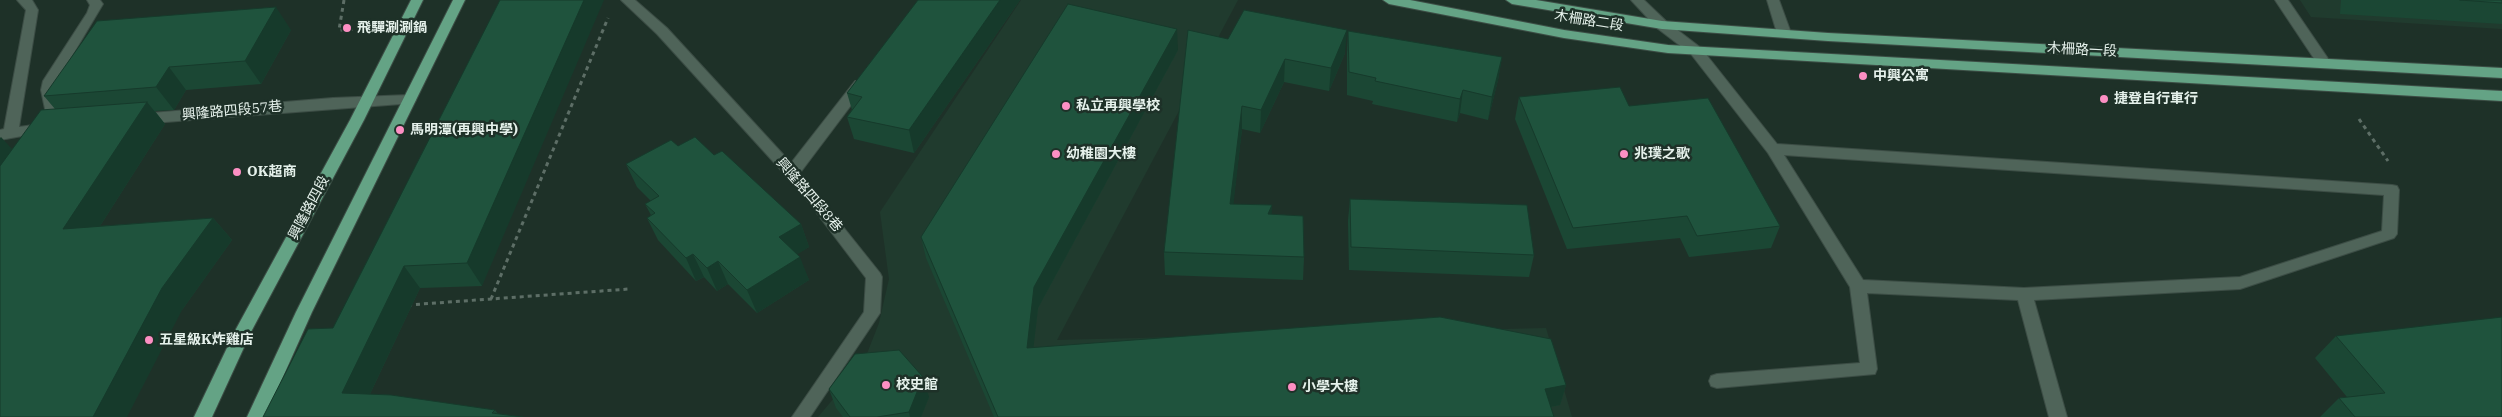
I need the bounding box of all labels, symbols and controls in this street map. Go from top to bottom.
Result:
street label: 木柵路二段 [1553,7,1625,35]
place label: 飛驒涮涮鍋 [357,20,427,36]
marker: 飛驒涮涮鍋 [341,22,353,34]
street label: 木柵路一段 [2047,40,2117,60]
place label: 中興公寓 [1873,68,1929,84]
marker: 中興公寓 [1857,70,1869,82]
place label: 捷登自行車行 [2114,91,2198,107]
marker: 捷登自行車行 [2098,93,2110,105]
street label: 興隆路四段57巷 [181,98,283,124]
place label: 私立再興學校 [1076,98,1160,114]
marker: 私立再興學校 [1060,100,1072,112]
place label: 馬明潭(再興中學) [410,122,518,138]
marker: 馬明潭(再興中學) [394,124,406,136]
place label: 幼稚園大樓 [1066,146,1136,162]
place label: 兆璞之歌 [1634,146,1690,162]
marker: 幼稚園大樓 [1050,148,1062,160]
marker: 兆璞之歌 [1618,148,1630,160]
street label: 興隆路四段8巷 [772,155,846,235]
place label: OK超商 [247,164,296,180]
marker: OK超商 [231,166,243,178]
street label: 興隆路四段 [285,173,333,243]
place label: 五星級K炸雞店 [159,332,254,348]
marker: 五星級K炸雞店 [143,334,155,346]
place label: 校史館 [896,377,938,393]
marker: 校史館 [880,379,892,391]
place label: 小學大樓 [1302,379,1358,395]
marker: 小學大樓 [1286,381,1298,393]

